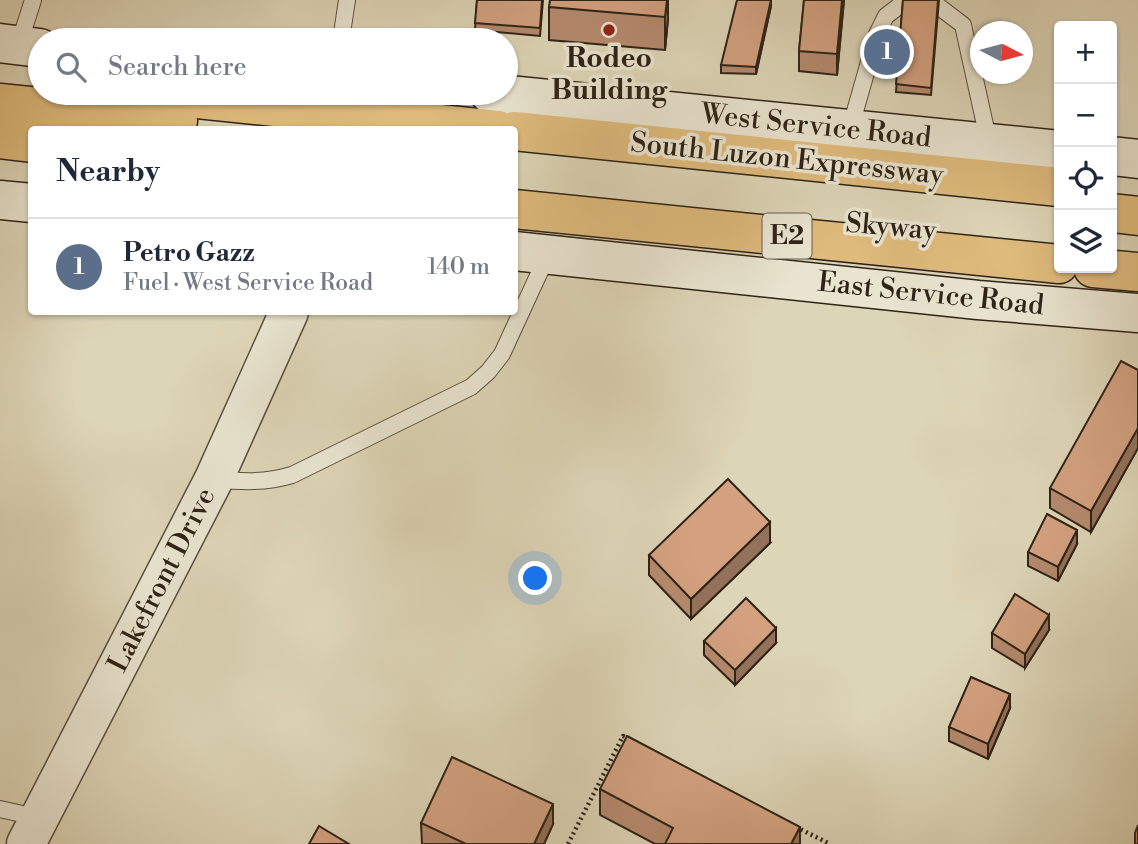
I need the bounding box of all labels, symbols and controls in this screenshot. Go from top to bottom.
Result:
north arrow [970,21,1033,84]
map controls [1054,21,1117,273]
button: + [1054,21,1117,84]
marker: Rodeo Building [601,22,617,38]
pin: 1 [864,26,910,78]
search box [28,28,518,105]
place label: Rodeo Building [551,41,668,108]
icon: search [52,48,90,86]
text: Search here [108,51,247,83]
button: − [1054,84,1117,147]
street label: West Service Road [698,96,933,156]
street label: South Luzon Expressway [629,125,946,193]
button: locate [1054,147,1117,210]
text: Nearby [56,153,160,191]
street label: Skyway [844,206,938,248]
button: layers [1054,210,1117,273]
road number: E2 [762,214,812,258]
text: Petro Gazz [123,237,255,269]
text: 1 [73,253,85,281]
text: 140 m [427,253,490,281]
street label: East Service Road [816,265,1046,323]
text: Fuel · West Service Road [123,269,373,297]
street label: Lakefront Drive [100,482,224,678]
your location [518,561,552,595]

